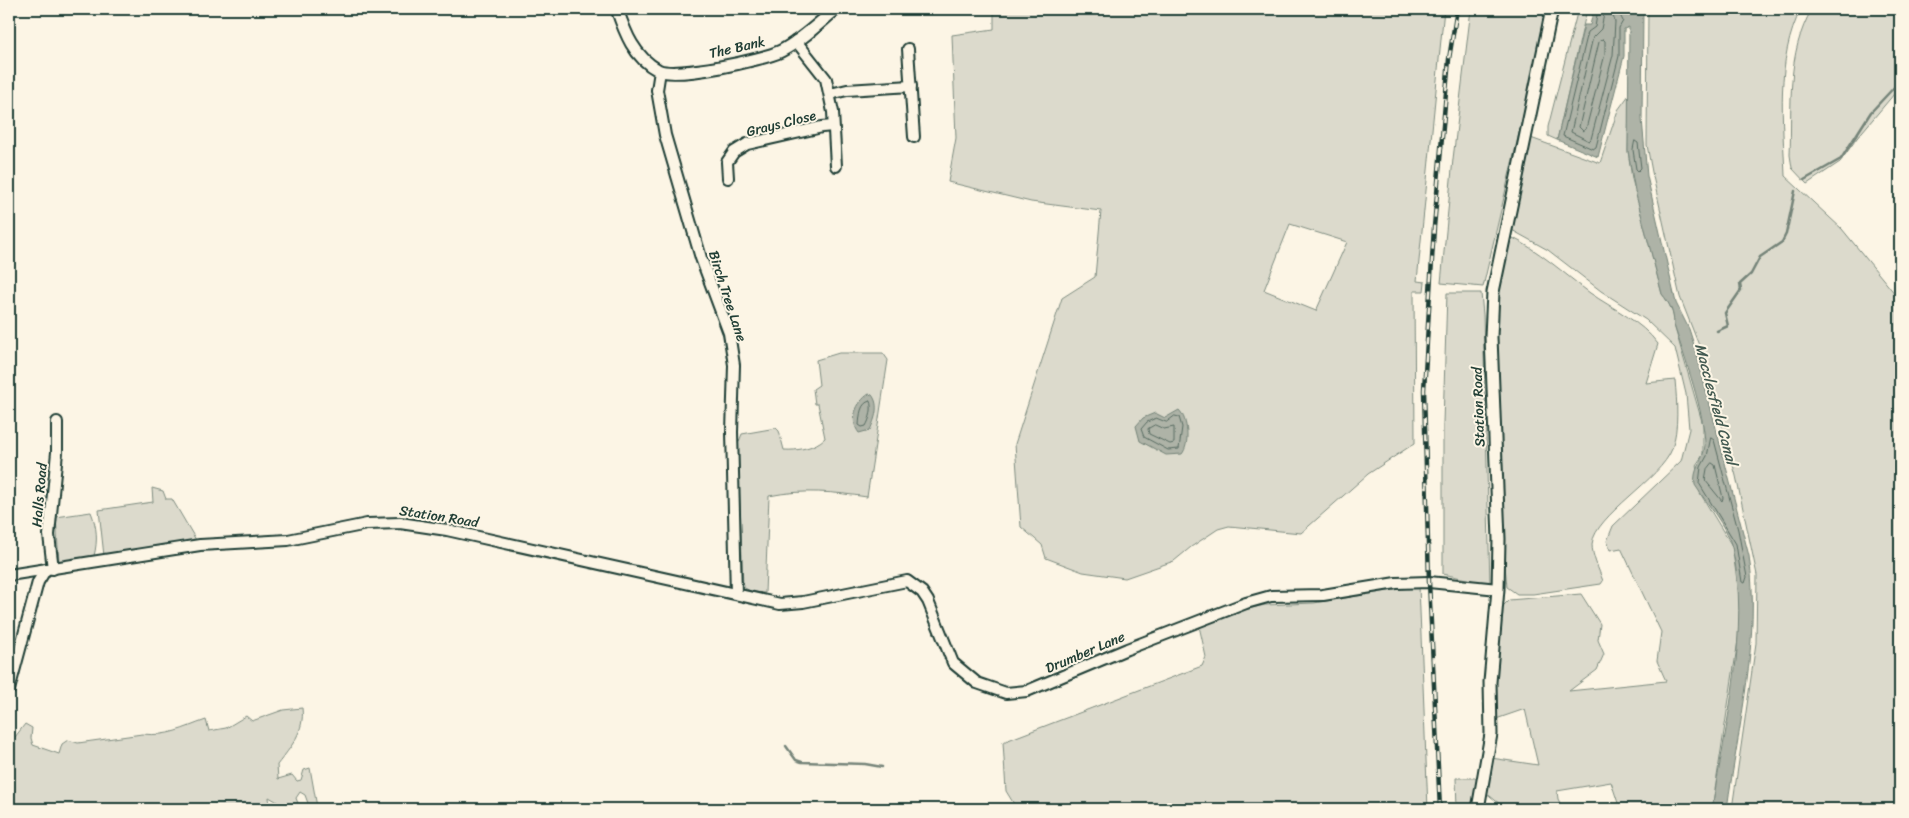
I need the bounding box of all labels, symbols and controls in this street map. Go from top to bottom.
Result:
street label: The Bank [707,29,768,66]
street label: Grays Close [744,103,819,144]
street label: Birch Tree Lane [701,247,754,345]
water label: Macclesfield Canal [1687,340,1746,471]
street label: Station Road [1465,365,1492,447]
street label: Halls Road [24,460,55,528]
street label: Station Road [397,498,482,535]
street label: Drumber Lane [1041,624,1129,681]

